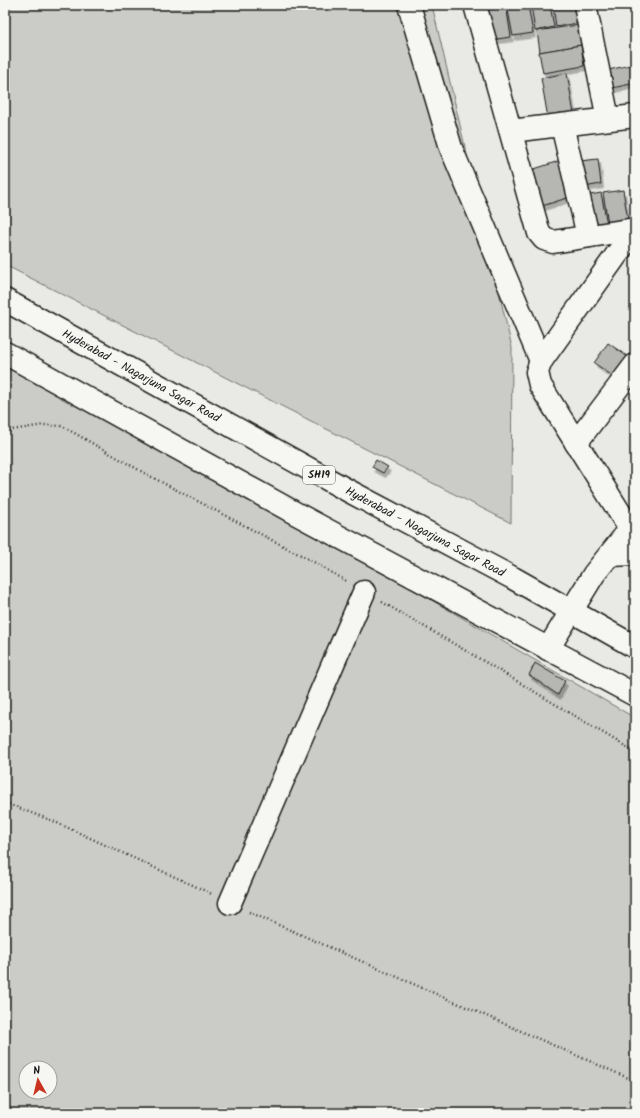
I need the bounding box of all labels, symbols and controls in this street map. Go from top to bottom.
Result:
street label: Hyderabad - Nagarjuna Sagar Road [58,324,225,428]
road number: SH19 [303,466,335,484]
street label: Hyderabad - Nagarjuna Sagar Road [342,482,509,583]
north arrow [18,1060,58,1100]
text: N [32,1062,41,1080]

